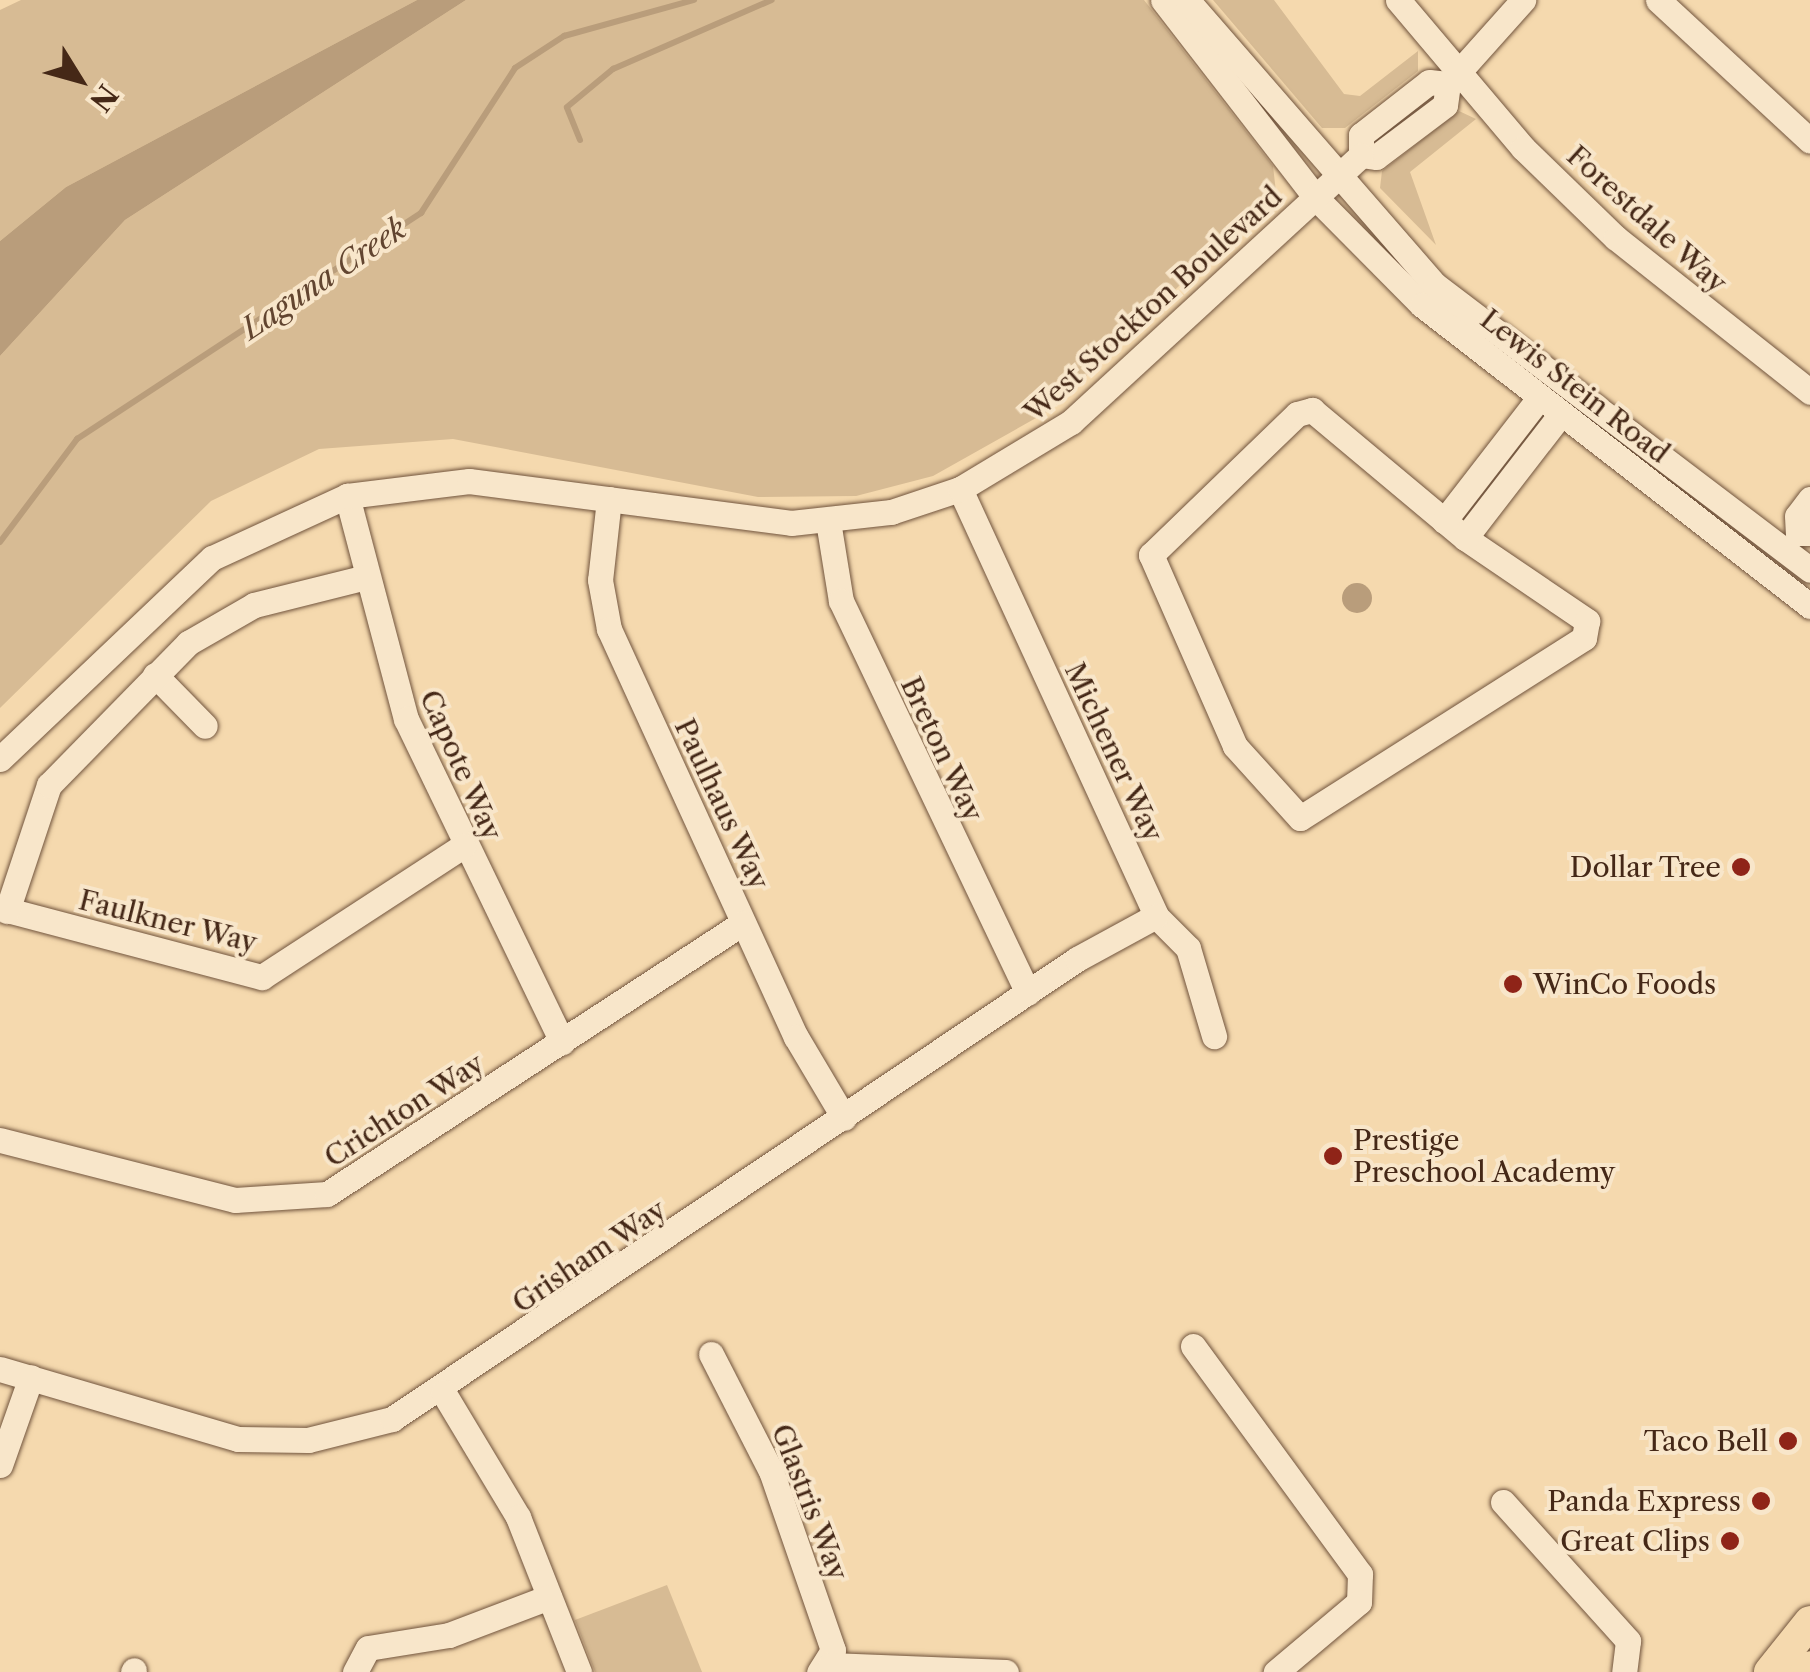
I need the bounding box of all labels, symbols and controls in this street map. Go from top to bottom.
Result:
north arrow [30,30,130,130]
text: N [83,78,125,118]
street label: Forestdale Way [1560,138,1734,300]
street label: West Stockton Boulevard [1017,179,1289,429]
water label: Laguna Creek [235,211,413,347]
street label: Lewis Stein Road [1474,302,1676,470]
street label: Michener Way [1058,657,1170,847]
street label: Breton Way [894,671,990,827]
street label: Capote Way [413,684,509,846]
street label: Paulhaus Way [668,713,776,895]
place label: Dollar Tree [1568,850,1721,884]
marker: Dollar Tree [1730,856,1752,878]
street label: Faulkner Way [75,882,261,960]
place label: WinCo Foods [1533,967,1716,1001]
marker: WinCo Foods [1502,973,1524,995]
street label: Crichton Way [318,1046,490,1174]
place label: Prestige Preschool Academy [1353,1123,1617,1189]
marker: Prestige Preschool Academy [1322,1145,1344,1167]
street label: Grisham Way [506,1192,672,1320]
street label: Glastris Way [765,1419,855,1585]
place label: Taco Bell [1644,1424,1768,1458]
marker: Taco Bell [1777,1430,1799,1452]
place label: Panda Express [1547,1484,1741,1518]
marker: Panda Express [1750,1490,1772,1512]
place label: Great Clips [1560,1524,1710,1558]
marker: Great Clips [1719,1530,1741,1552]

